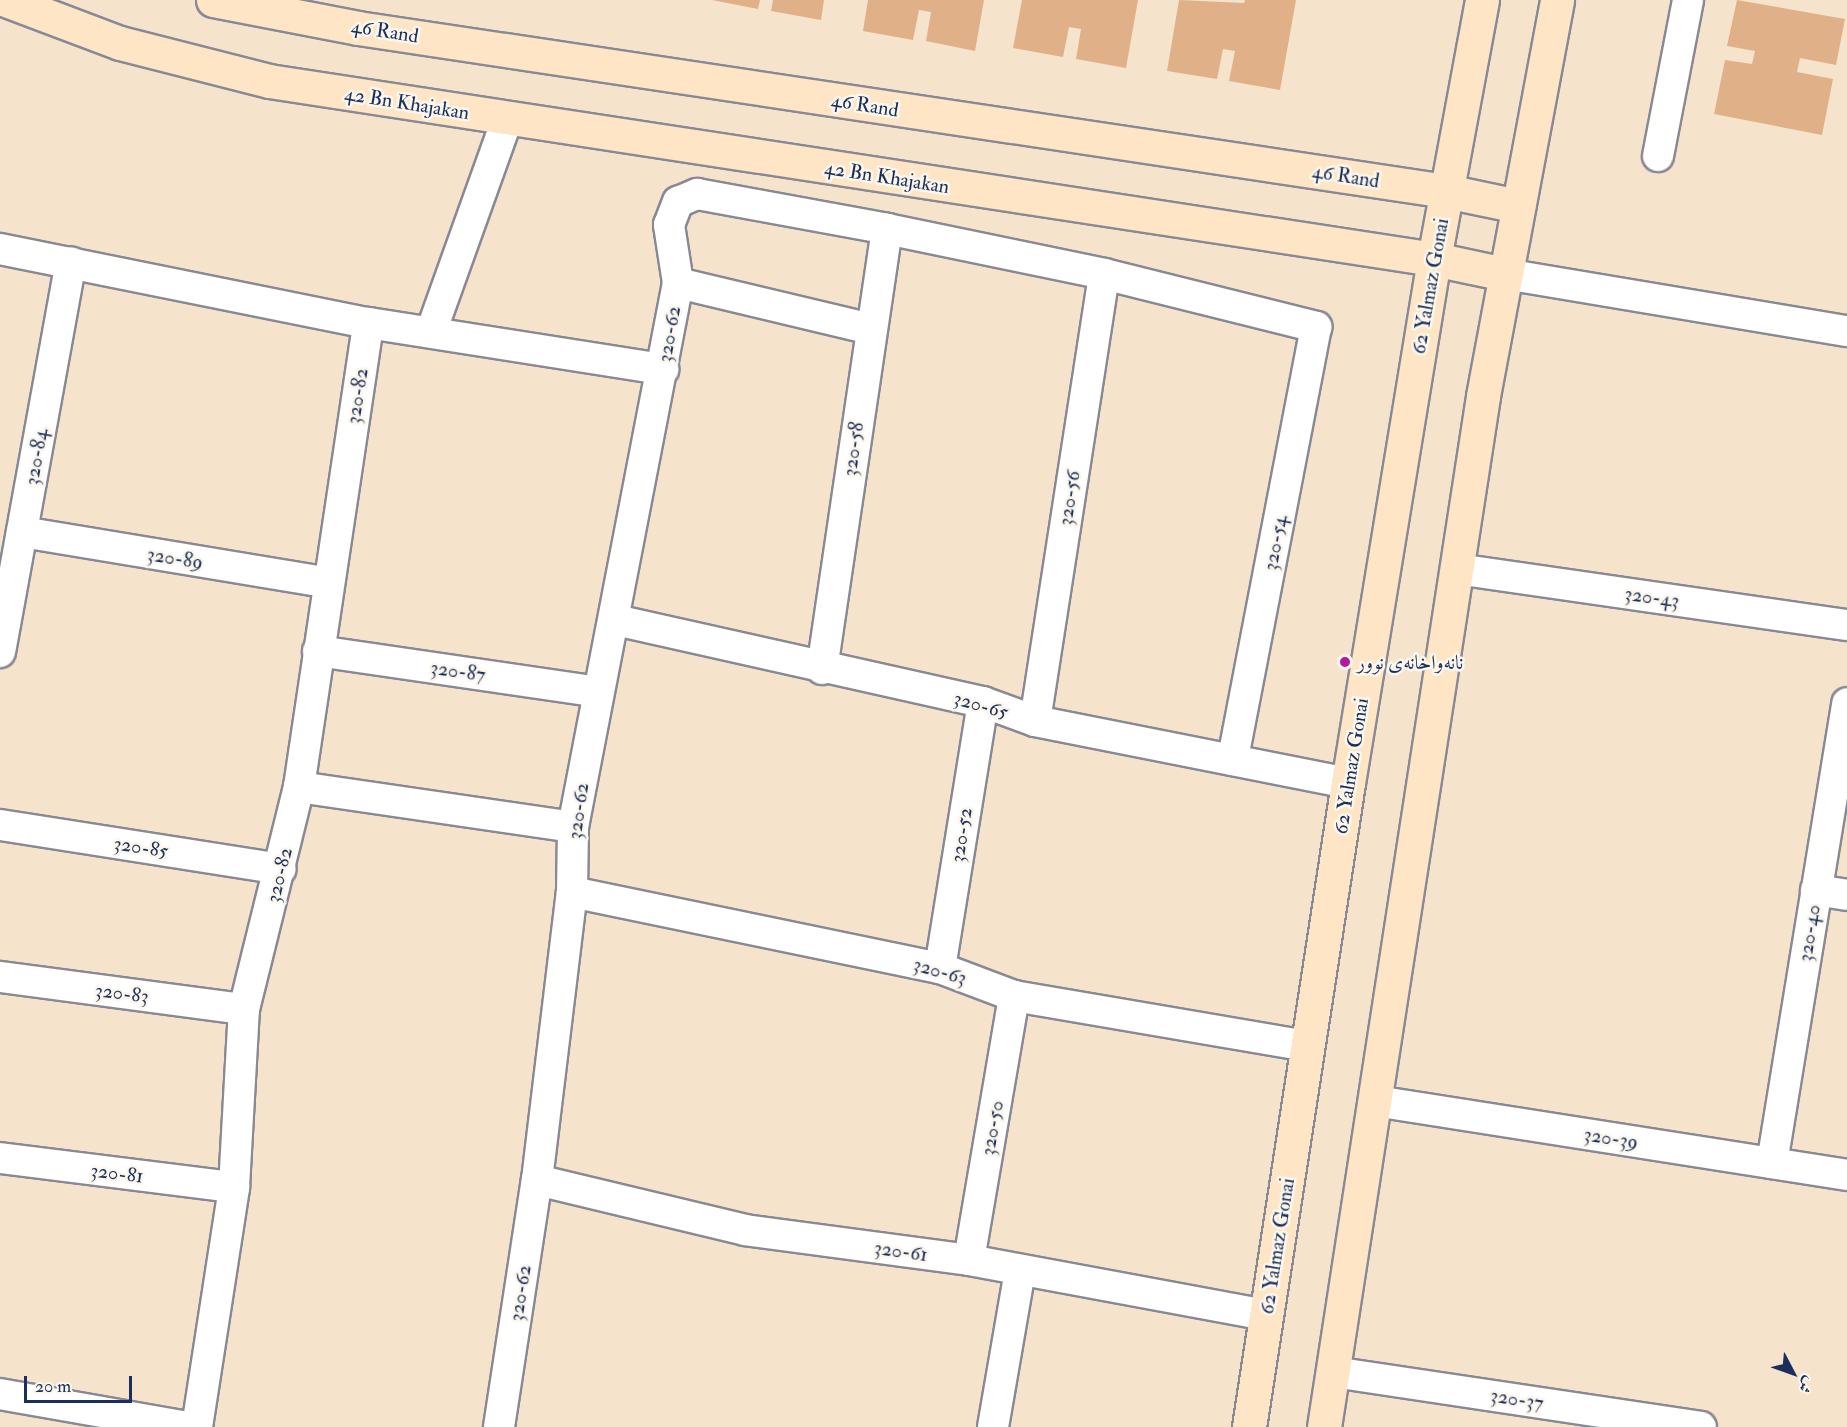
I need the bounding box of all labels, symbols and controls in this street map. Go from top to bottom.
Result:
street label: 46 Rand [350,14,420,48]
street label: 42 Bn Khajakan [343,81,471,125]
street label: 46 Rand [830,88,900,122]
street label: 42 Bn Khajakan [823,155,951,199]
street label: 46 Rand [1311,159,1381,193]
street label: 62 Yalmaz Gonai [1406,216,1454,356]
street label: 320-62 [652,304,686,364]
street label: 320-82 [341,366,373,426]
street label: 320-58 [837,420,869,478]
street label: 320-84 [19,427,53,487]
street label: 320-56 [1053,469,1085,527]
street label: 320-54 [1258,513,1292,573]
street label: 320-89 [145,542,205,574]
street label: 320-43 [1623,581,1681,613]
place label: نانەواخانەی نوور [1357,650,1463,674]
street label: 320-87 [429,655,487,687]
marker: نانەواخانەی نوور [1338,655,1352,669]
street label: 320-65 [951,686,1011,724]
street label: 62 Yalmaz Gonai [1328,696,1374,836]
street label: 320-62 [562,781,594,841]
street label: 320-52 [945,806,977,864]
street label: 320-85 [112,831,170,863]
street label: 320-82 [261,845,297,905]
street label: 320-40 [1793,903,1825,963]
street label: 320-63 [911,952,969,990]
street label: 320-83 [94,978,150,1008]
street label: 320-50 [975,1099,1009,1157]
street label: 320-39 [1582,1122,1640,1154]
street label: 320-81 [89,1158,145,1188]
street label: 62 Yalmaz Gonai [1254,1176,1300,1316]
street label: 320-61 [873,1235,929,1267]
street label: 320-62 [504,1263,536,1323]
north arrow [1763,1343,1823,1403]
scale bar [27,1364,135,1402]
text: ش [1794,1372,1819,1397]
text: 20 m [35,1375,71,1398]
street label: 320-37 [1489,1383,1545,1415]

